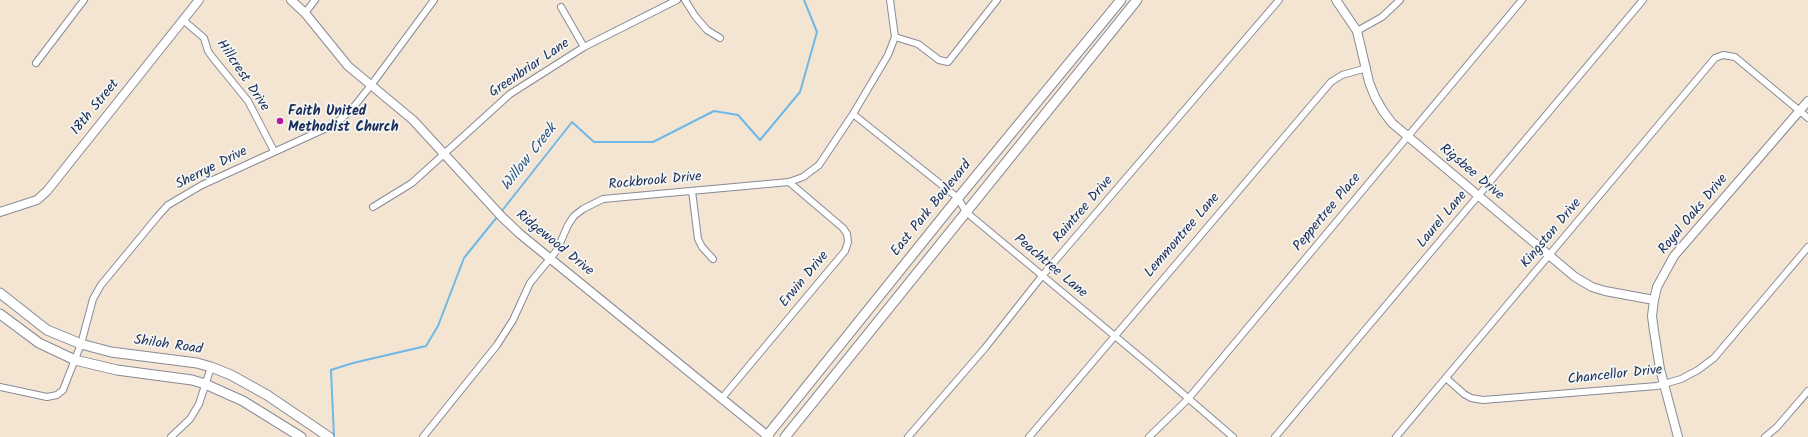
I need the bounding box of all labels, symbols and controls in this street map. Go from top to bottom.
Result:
street label: Greenbriar Lane [487,36,573,102]
street label: Hillcrest Drive [212,37,272,115]
street label: 18th Street [68,77,124,139]
place label: Faith United Methodist Church [288,105,399,138]
marker: Faith United Methodist Church [275,116,285,126]
water label: Willow Creek [498,121,562,195]
street label: Rigsbee Drive [1435,141,1507,205]
street label: Sherrye Drive [173,144,251,194]
street label: East Park Boulevard [888,158,976,260]
street label: Rockbrook Drive [608,170,702,194]
street label: Peppertree Place [1291,171,1365,255]
street label: Royal Oaks Drive [1656,172,1732,258]
street label: Raintree Drive [1050,173,1118,247]
street label: Laurel Lane [1414,188,1472,252]
street label: Lemmontree Lane [1142,190,1224,282]
street label: Kingston Drive [1518,196,1586,272]
street label: Ridgewood Drive [512,207,596,281]
street label: Peachtree Lane [1010,231,1090,303]
street label: Erwin Drive [777,249,833,311]
street label: Shiloh Road [133,333,203,359]
street label: Chancellor Drive [1567,363,1663,389]

